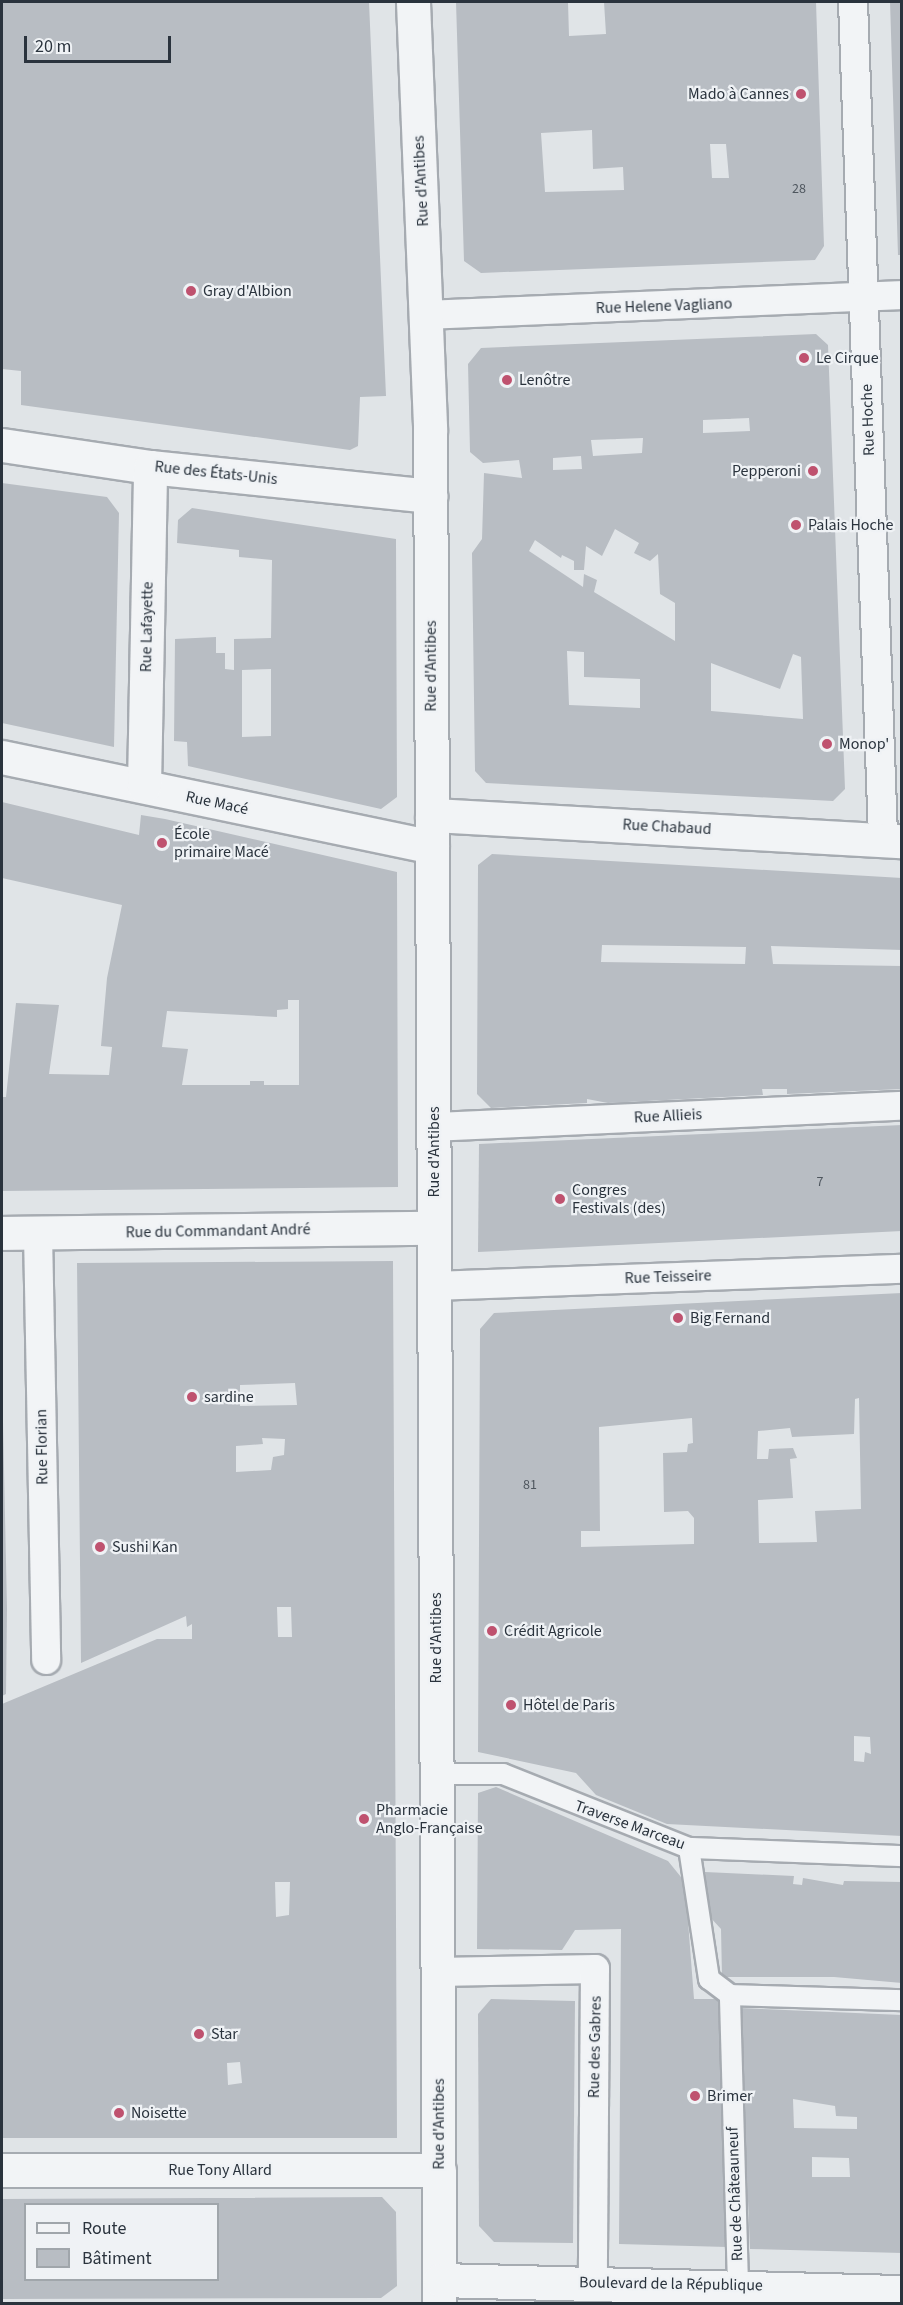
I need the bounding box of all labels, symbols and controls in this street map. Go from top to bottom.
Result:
scale bar [27,24,174,62]
text: 20 m [35,34,71,59]
place label: Mado à Cannes [688,84,789,104]
marker: Mado à Cannes [794,87,808,101]
street label: Rue d'Antibes [409,135,433,227]
house number: 28 [792,181,806,197]
place label: Gray d'Albion [203,281,292,301]
marker: Gray d'Albion [184,284,198,298]
street label: Rue Helene Vagliano [595,294,733,318]
place label: Le Cirque [816,348,879,368]
marker: Le Cirque [797,351,811,365]
place label: Lenôtre [519,370,570,390]
marker: Lenôtre [500,373,514,387]
street label: Rue Hoche [857,384,879,456]
street label: Rue des États-Unis [154,457,278,489]
place label: Pepperoni [732,461,801,481]
marker: Pepperoni [806,464,820,478]
place label: Palais Hoche [808,515,893,535]
marker: Palais Hoche [789,518,803,532]
street label: Rue Lafayette [137,582,157,672]
street label: Rue d'Antibes [421,620,441,712]
place label: Monop' [839,734,889,754]
marker: Monop' [820,737,834,751]
street label: Rue Macé [184,787,250,819]
street label: Rue Chabaud [622,815,712,839]
place label: École primaire Macé [174,824,269,862]
marker: École primaire Macé [155,836,169,850]
street label: Rue Allieis [633,1105,703,1127]
street label: Rue d'Antibes [424,1106,444,1198]
house number: 7 [817,1174,823,1190]
place label: Congres Festivals (des) [572,1180,666,1218]
marker: Congres Festivals (des) [553,1192,567,1206]
street label: Rue du Commandant André [125,1220,311,1242]
street label: Rue Teisseire [624,1266,712,1288]
place label: Big Fernand [690,1308,770,1328]
marker: Big Fernand [671,1311,685,1325]
place label: sardine [204,1387,254,1407]
marker: sardine [185,1390,199,1404]
street label: Rue Florian [32,1409,52,1485]
house number: 81 [523,1477,537,1493]
place label: Sushi Kan [112,1537,178,1557]
marker: Sushi Kan [93,1540,107,1554]
street label: Rue d'Antibes [426,1592,446,1684]
place label: Crédit Agricole [504,1621,602,1641]
marker: Crédit Agricole [485,1624,499,1638]
place label: Hôtel de Paris [523,1695,615,1715]
marker: Hôtel de Paris [504,1698,518,1712]
street label: Traverse Marceau [572,1796,688,1854]
place label: Pharmacie Anglo-Française [376,1800,483,1838]
marker: Pharmacie Anglo-Française [357,1812,371,1826]
street label: Rue des Gabres [585,1996,605,2098]
place label: Star [211,2024,238,2044]
marker: Star [192,2027,206,2041]
street label: Rue d'Antibes [429,2078,449,2170]
place label: Brimer [707,2086,753,2106]
marker: Brimer [688,2089,702,2103]
place label: Noisette [131,2103,187,2123]
marker: Noisette [112,2106,126,2120]
street label: Rue de Châteauneuf [723,2127,747,2261]
street label: Rue Tony Allard [168,2160,272,2180]
legend [24,2203,219,2281]
text: Route [82,2216,126,2241]
text: Bâtiment [82,2246,152,2271]
street label: Boulevard de la République [579,2273,763,2295]

